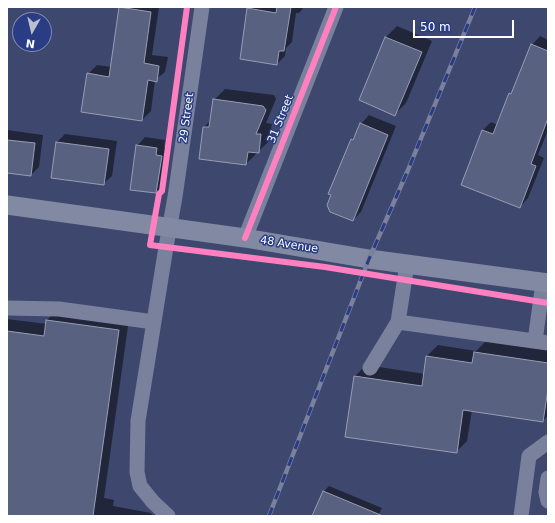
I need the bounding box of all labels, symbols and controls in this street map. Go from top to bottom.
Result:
north arrow [12,12,52,52]
scale bar [415,12,516,38]
text: 50 m [420,20,451,34]
text: N [25,36,36,50]
street label: 29 Street [177,92,197,144]
street label: 31 Street [265,93,297,145]
street label: 48 Avenue [259,234,319,256]

